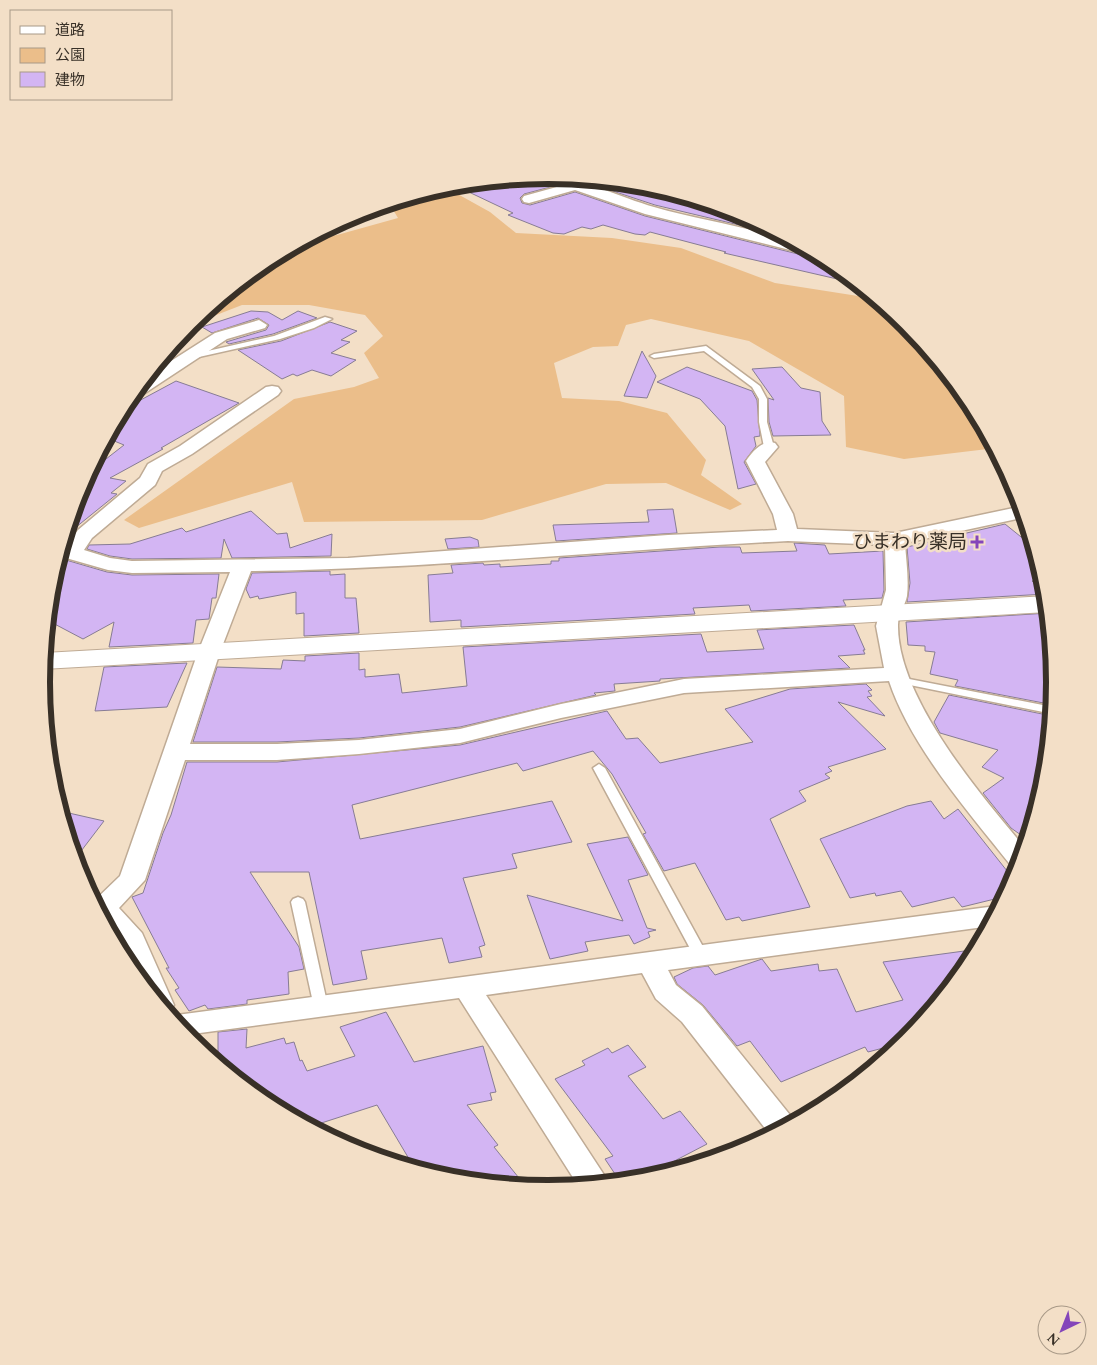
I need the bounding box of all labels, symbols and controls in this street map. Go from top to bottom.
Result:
legend [10,10,172,100]
text: 道路 [55,19,85,42]
text: 公園 [55,44,85,67]
text: 建物 [55,69,85,92]
place label: ひまわり薬局 [853,528,967,557]
marker: ひまわり薬局 [971,536,983,548]
north arrow [1037,1305,1087,1355]
text: N [1042,1328,1065,1351]

